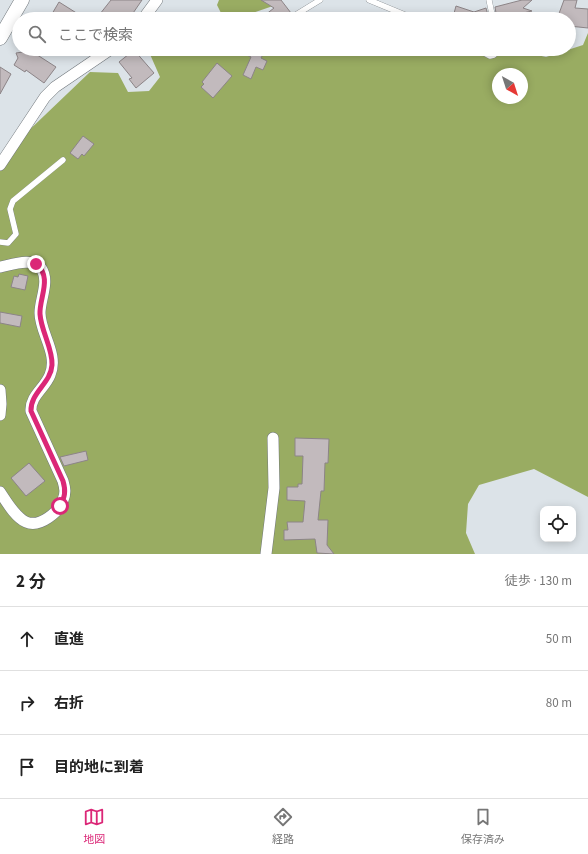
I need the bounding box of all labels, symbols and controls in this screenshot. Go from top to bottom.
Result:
search box [12,12,576,56]
icon: search [26,23,48,45]
text: ここで検索 [58,25,133,46]
north arrow [492,68,528,104]
route end [27,255,45,273]
route start [51,497,69,515]
map controls [540,506,576,542]
button: locate [540,506,576,542]
text: 2 分 [16,570,45,594]
text: 徒歩 · 130 m [505,572,572,590]
icon: ahead [16,628,38,650]
text: 直進 [54,629,84,650]
text: 50 m [546,630,572,648]
icon: right [16,692,38,714]
text: 右折 [54,693,84,714]
text: 80 m [546,694,572,712]
icon: arrive [16,756,38,778]
text: 目的地に到着 [54,757,144,778]
tab: 地図 [83,806,105,847]
tab: 経路 [272,806,294,847]
tab: 保存済み [461,806,505,847]

